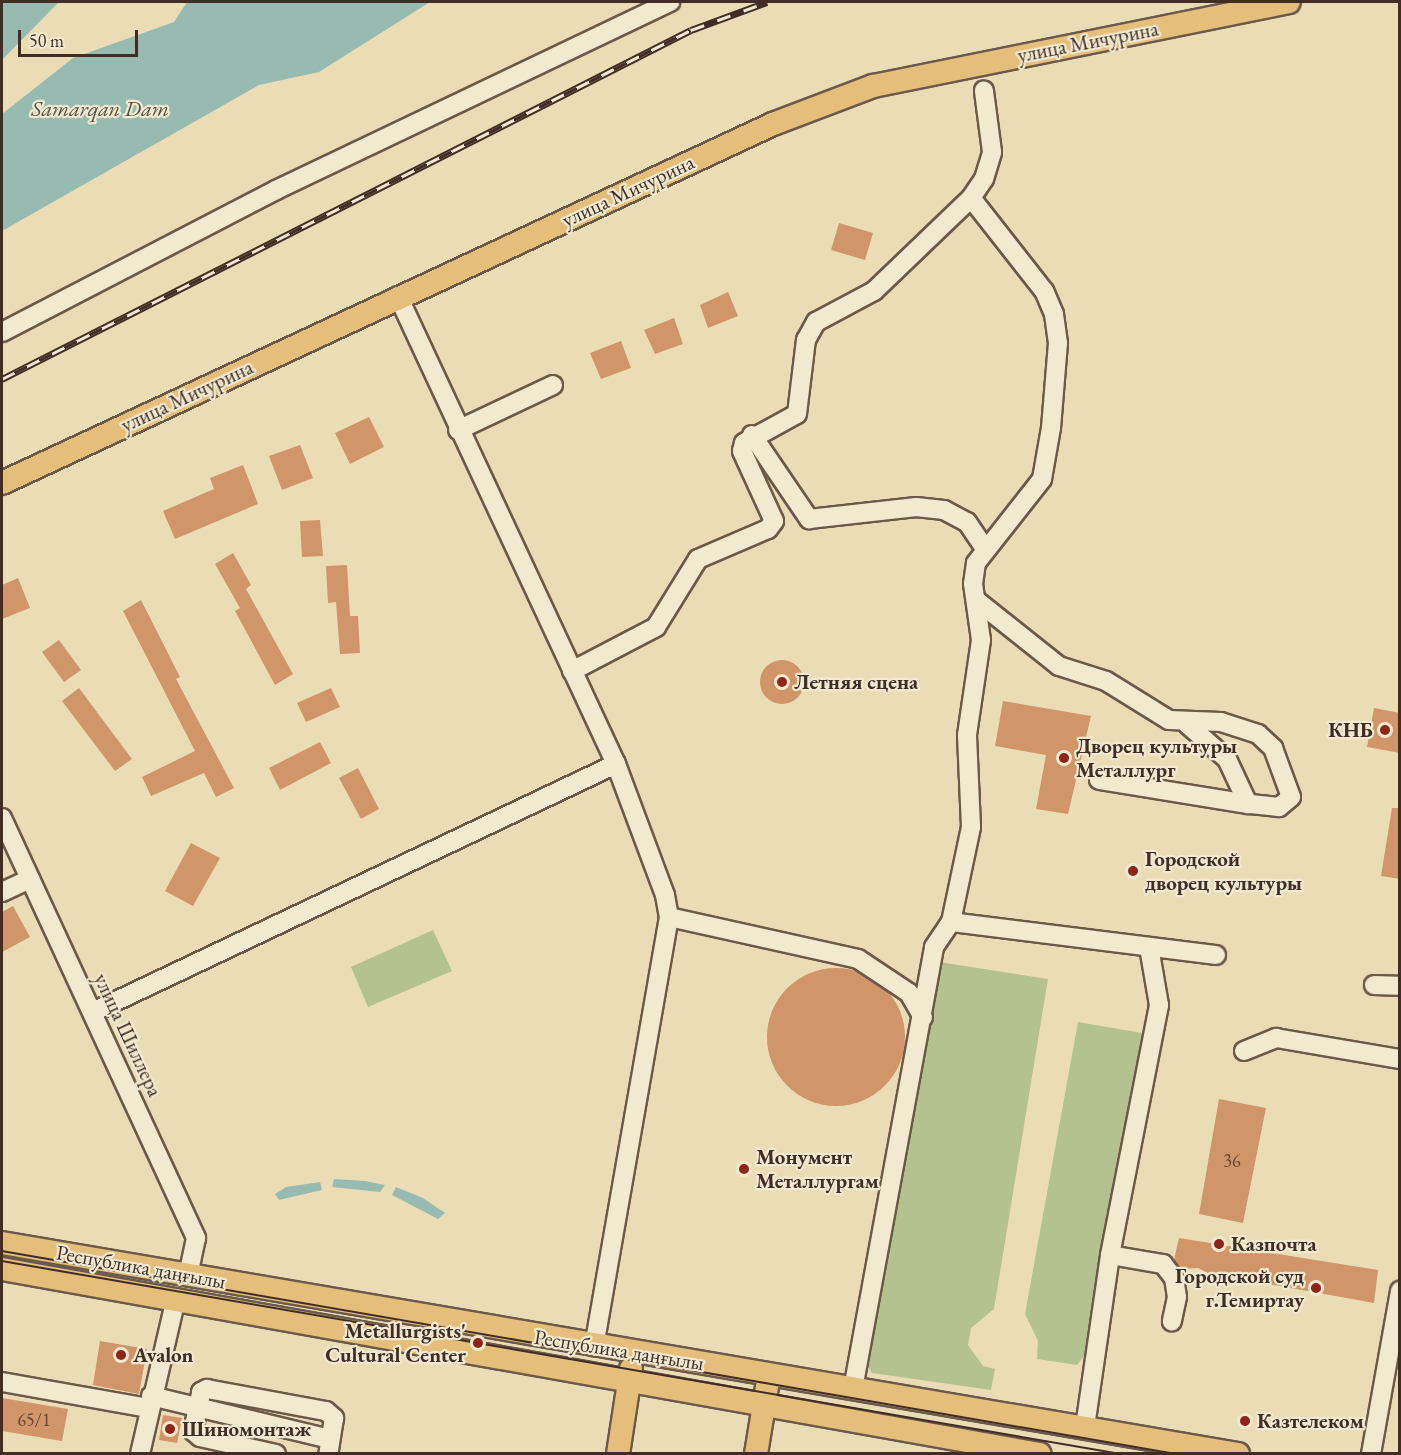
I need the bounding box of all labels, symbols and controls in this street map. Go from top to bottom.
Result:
street label: улица Мичурина [1015,16,1161,68]
scale bar [21,18,141,56]
text: 50 m [29,29,64,52]
water label: Samarqan Dam [31,96,169,122]
street label: улица Мичурина [558,149,698,233]
street label: улица Мичурина [117,354,257,438]
place label: Летняя сцена [794,669,918,695]
marker: Летняя сцена [775,675,789,689]
place label: КНБ [1328,717,1373,743]
marker: КНБ [1378,723,1392,737]
place label: Дворец культуры Металлург [1076,733,1237,783]
marker: Дворец культуры Металлург [1057,751,1071,765]
place label: Городской дворец культуры [1145,846,1302,896]
marker: Городской дворец культуры [1126,864,1140,878]
street label: улица Шиллера [88,969,168,1101]
place label: Монумент Металлургам [756,1144,879,1194]
house number: 36 [1223,1150,1241,1172]
marker: Монумент Металлургам [737,1162,751,1176]
place label: Казпочта [1231,1231,1317,1257]
marker: Казпочта [1212,1237,1226,1251]
street label: Республика даңғылы [54,1240,228,1294]
place label: Городской суд г.Темиртау [1175,1263,1304,1313]
marker: Городской суд г.Темиртау [1309,1281,1323,1295]
place label: Metallurgists' Cultural Center [325,1318,466,1368]
street label: Республика даңғылы [532,1324,706,1376]
marker: Metallurgists' Cultural Center [471,1336,485,1350]
place label: Avalon [133,1342,193,1368]
marker: Avalon [114,1348,128,1362]
place label: Казтелеком [1257,1408,1364,1434]
house number: 65/1 [17,1409,51,1431]
marker: Казтелеком [1238,1414,1252,1428]
place label: Шиномонтаж [182,1416,311,1442]
marker: Шиномонтаж [163,1422,177,1436]

